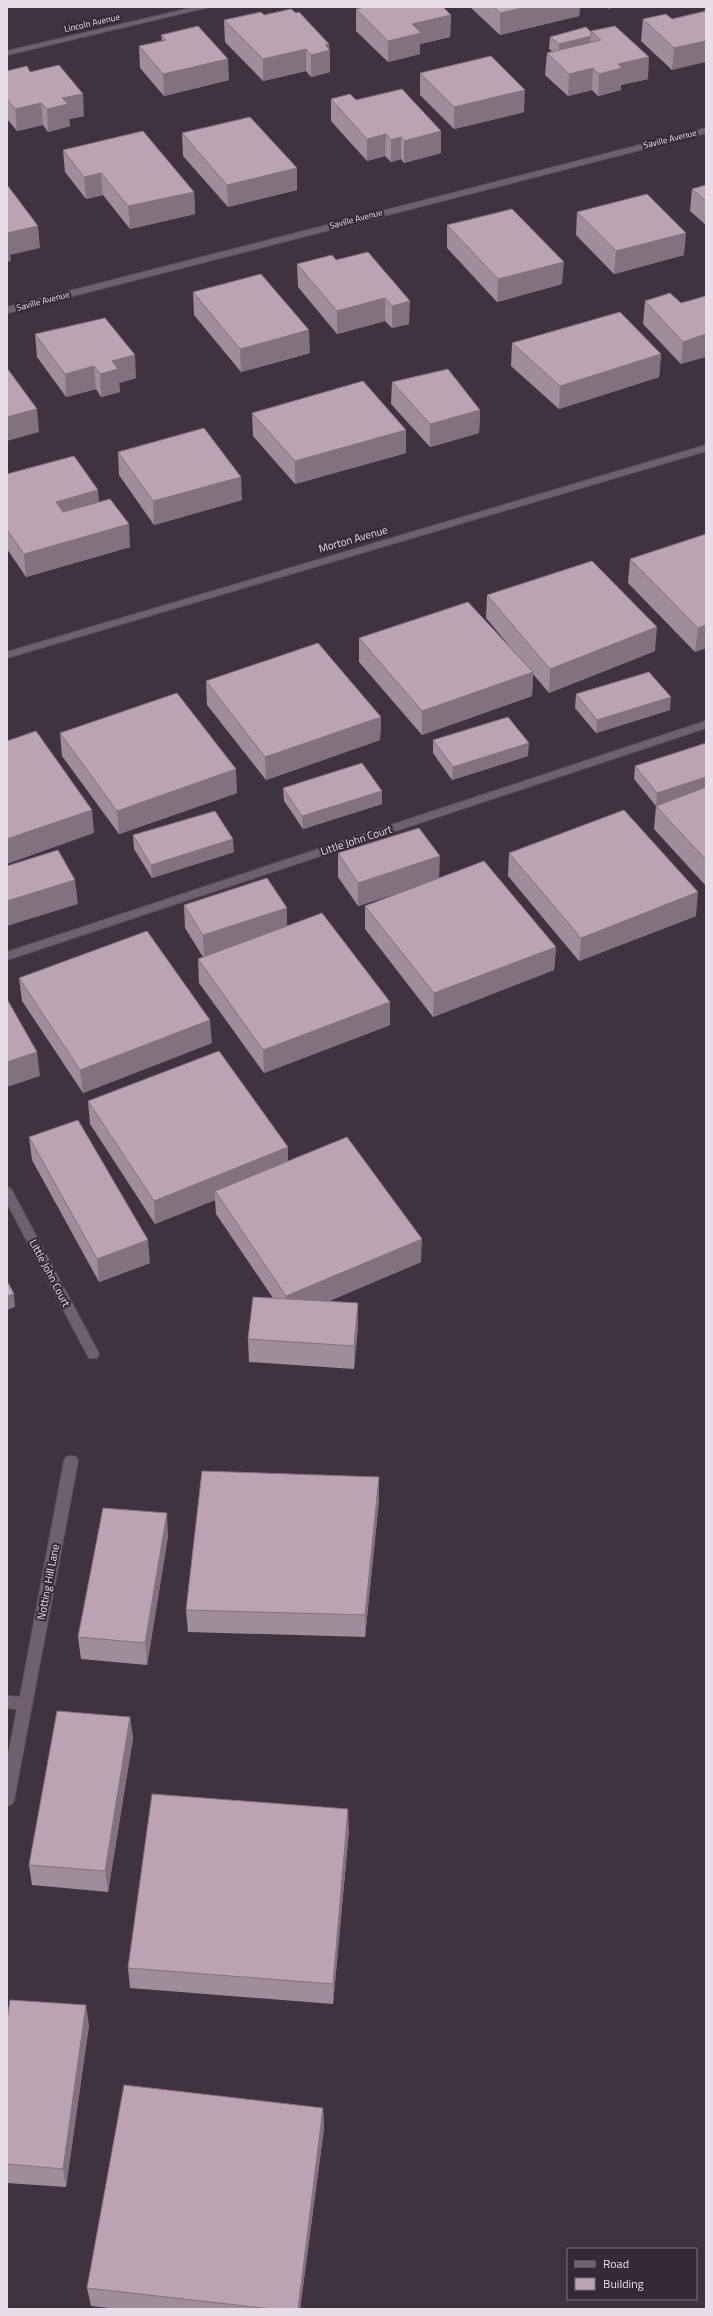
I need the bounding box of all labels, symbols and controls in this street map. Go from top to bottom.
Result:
street label: Lincoln Avenue [63,10,121,35]
street label: Saville Avenue [642,126,698,151]
street label: Saville Avenue [328,205,384,232]
street label: Saville Avenue [15,287,71,314]
street label: Morton Avenue [317,521,390,557]
street label: Little John Court [318,821,394,859]
street label: Little John Court [25,1236,75,1310]
street label: Notting Hill Lane [33,1542,63,1621]
legend [567,2248,697,2300]
text: Road [603,2254,629,2273]
text: Building [603,2274,644,2293]

